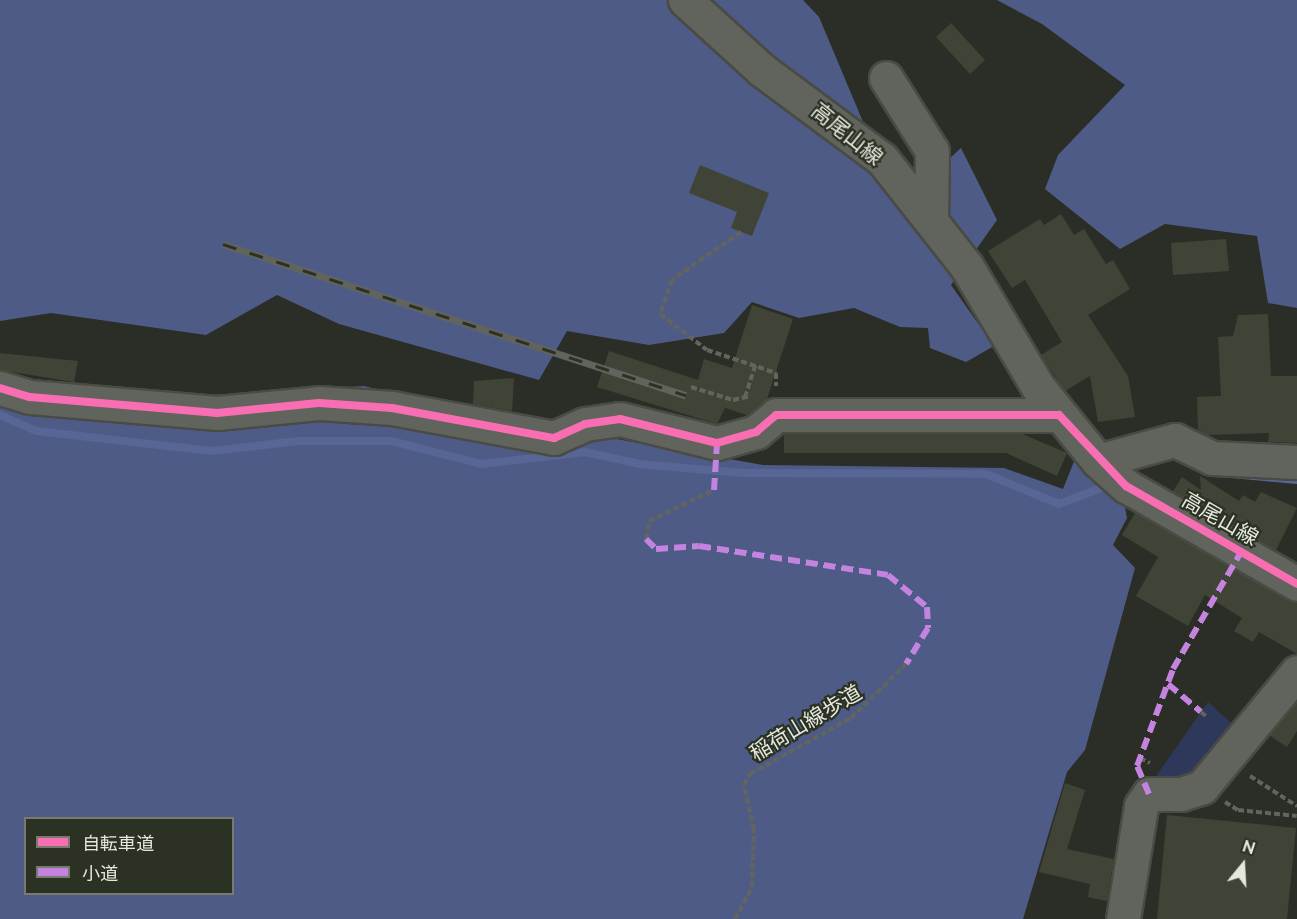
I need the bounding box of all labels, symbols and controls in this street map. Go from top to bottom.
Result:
street label: 高尾山線 [806,98,888,170]
street label: 高尾山線 [1177,487,1263,551]
street label: 稲荷山線歩道 [746,680,866,766]
legend [24,817,234,895]
text: 自転車道 [82,833,154,854]
north arrow [1213,835,1273,895]
text: N [1240,836,1257,858]
text: 小道 [82,863,118,884]

